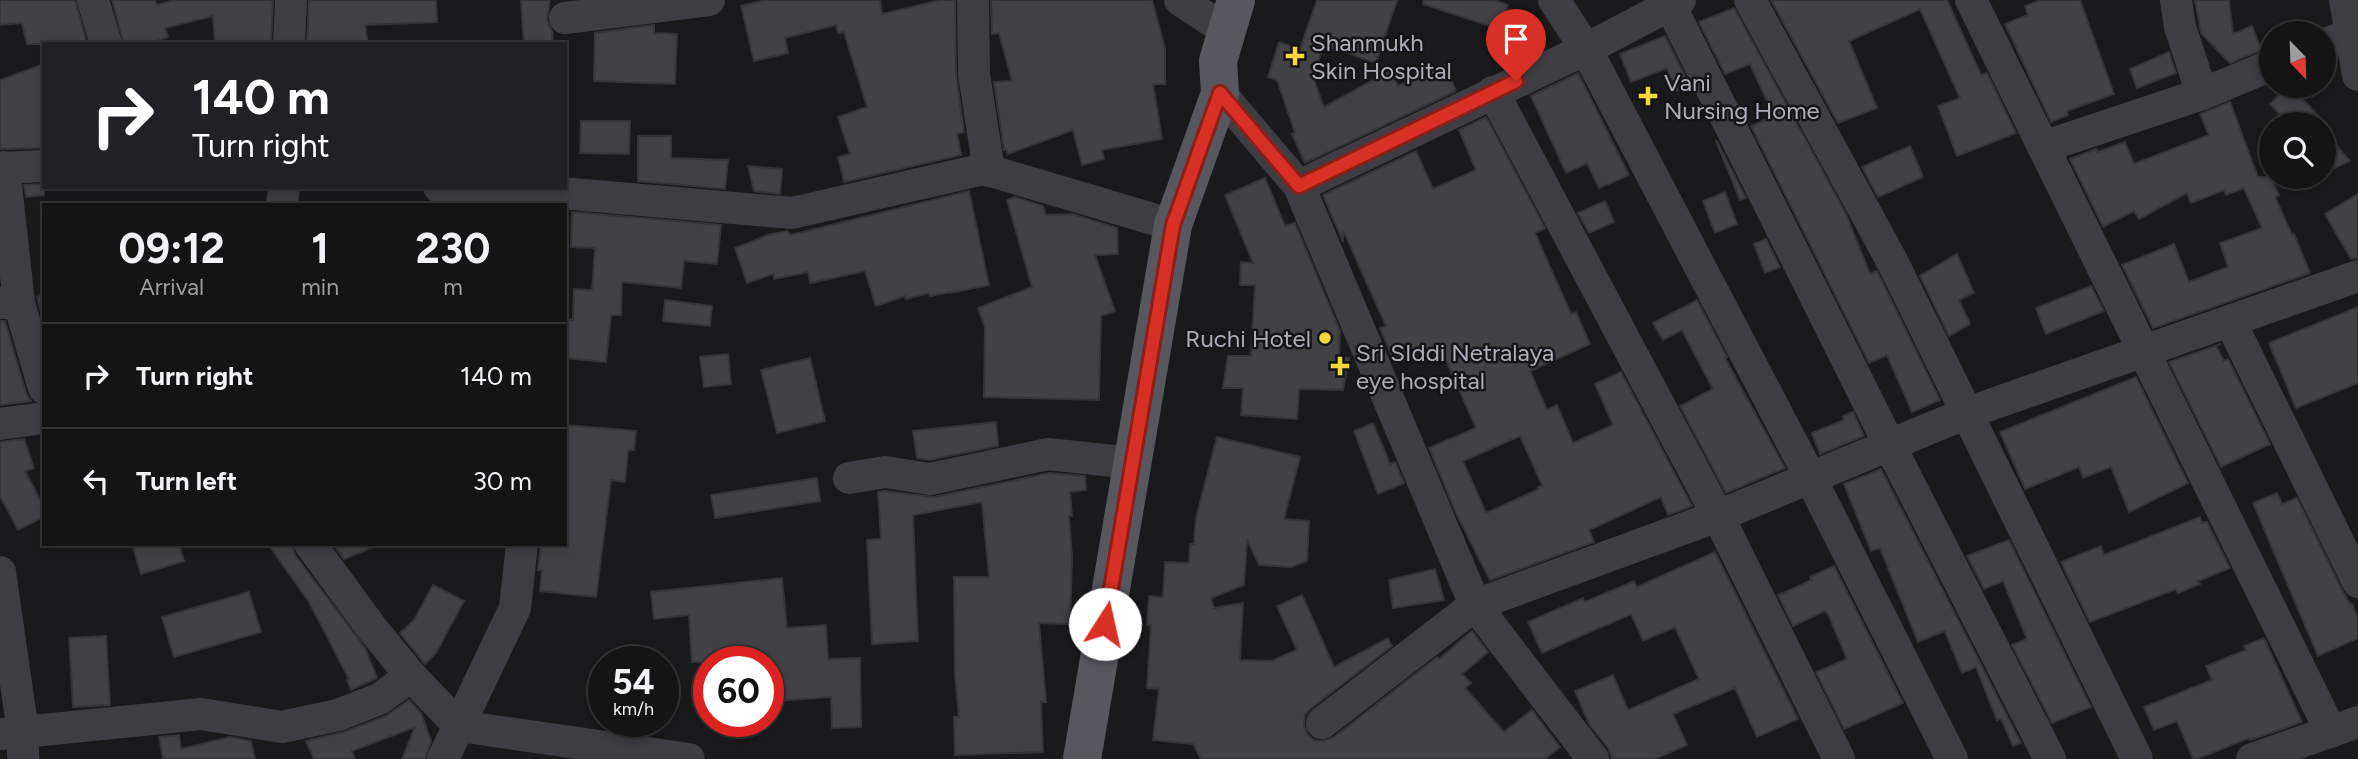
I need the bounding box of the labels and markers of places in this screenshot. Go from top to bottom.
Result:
pin [1486,9,1546,81]
place label: Shanmukh Skin Hospital [1311,28,1452,85]
marker: Shanmukh Skin Hospital [1285,46,1305,66]
place label: Vani Nursing Home [1664,68,1820,125]
marker: Vani Nursing Home [1638,86,1658,106]
place label: Ruchi Hotel [1185,324,1311,353]
marker: Ruchi Hotel [1317,330,1333,346]
place label: Sri SIddi Netralaya eye hospital [1356,338,1554,395]
marker: Sri SIddi Netralaya eye hospital [1330,356,1350,376]

